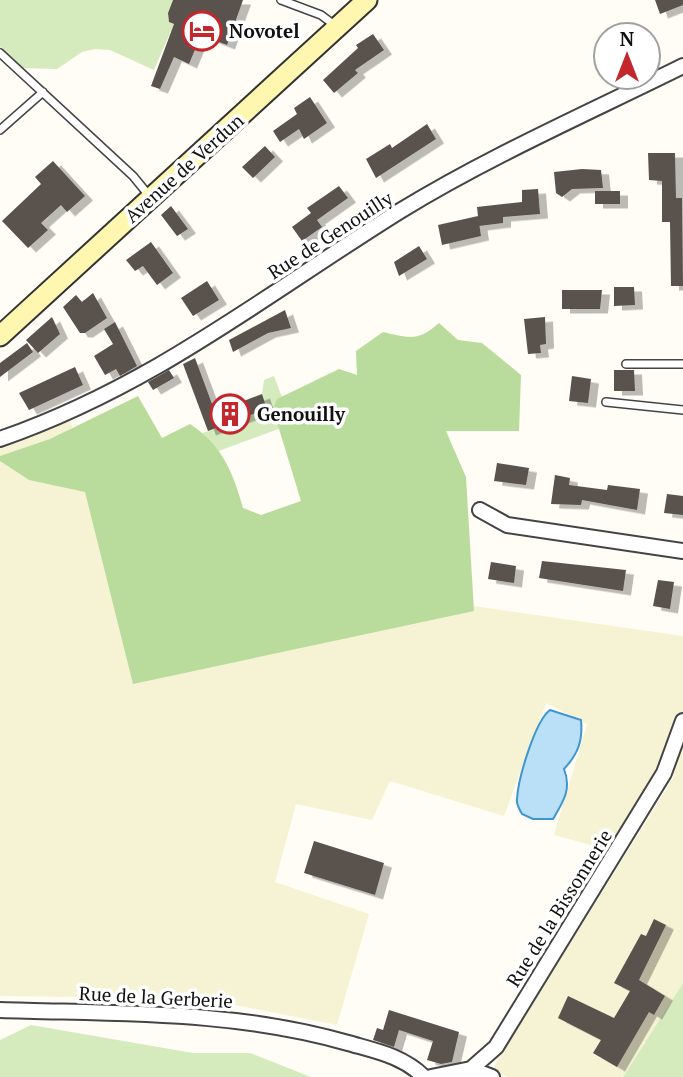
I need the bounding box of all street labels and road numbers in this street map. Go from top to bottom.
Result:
street label: Avenue de Verdun [119,108,248,228]
street label: Rue de Genouilly [263,185,397,284]
street label: Rue de la Bissonnerie [500,824,617,991]
street label: Rue de la Gerberie [78,980,234,1013]

